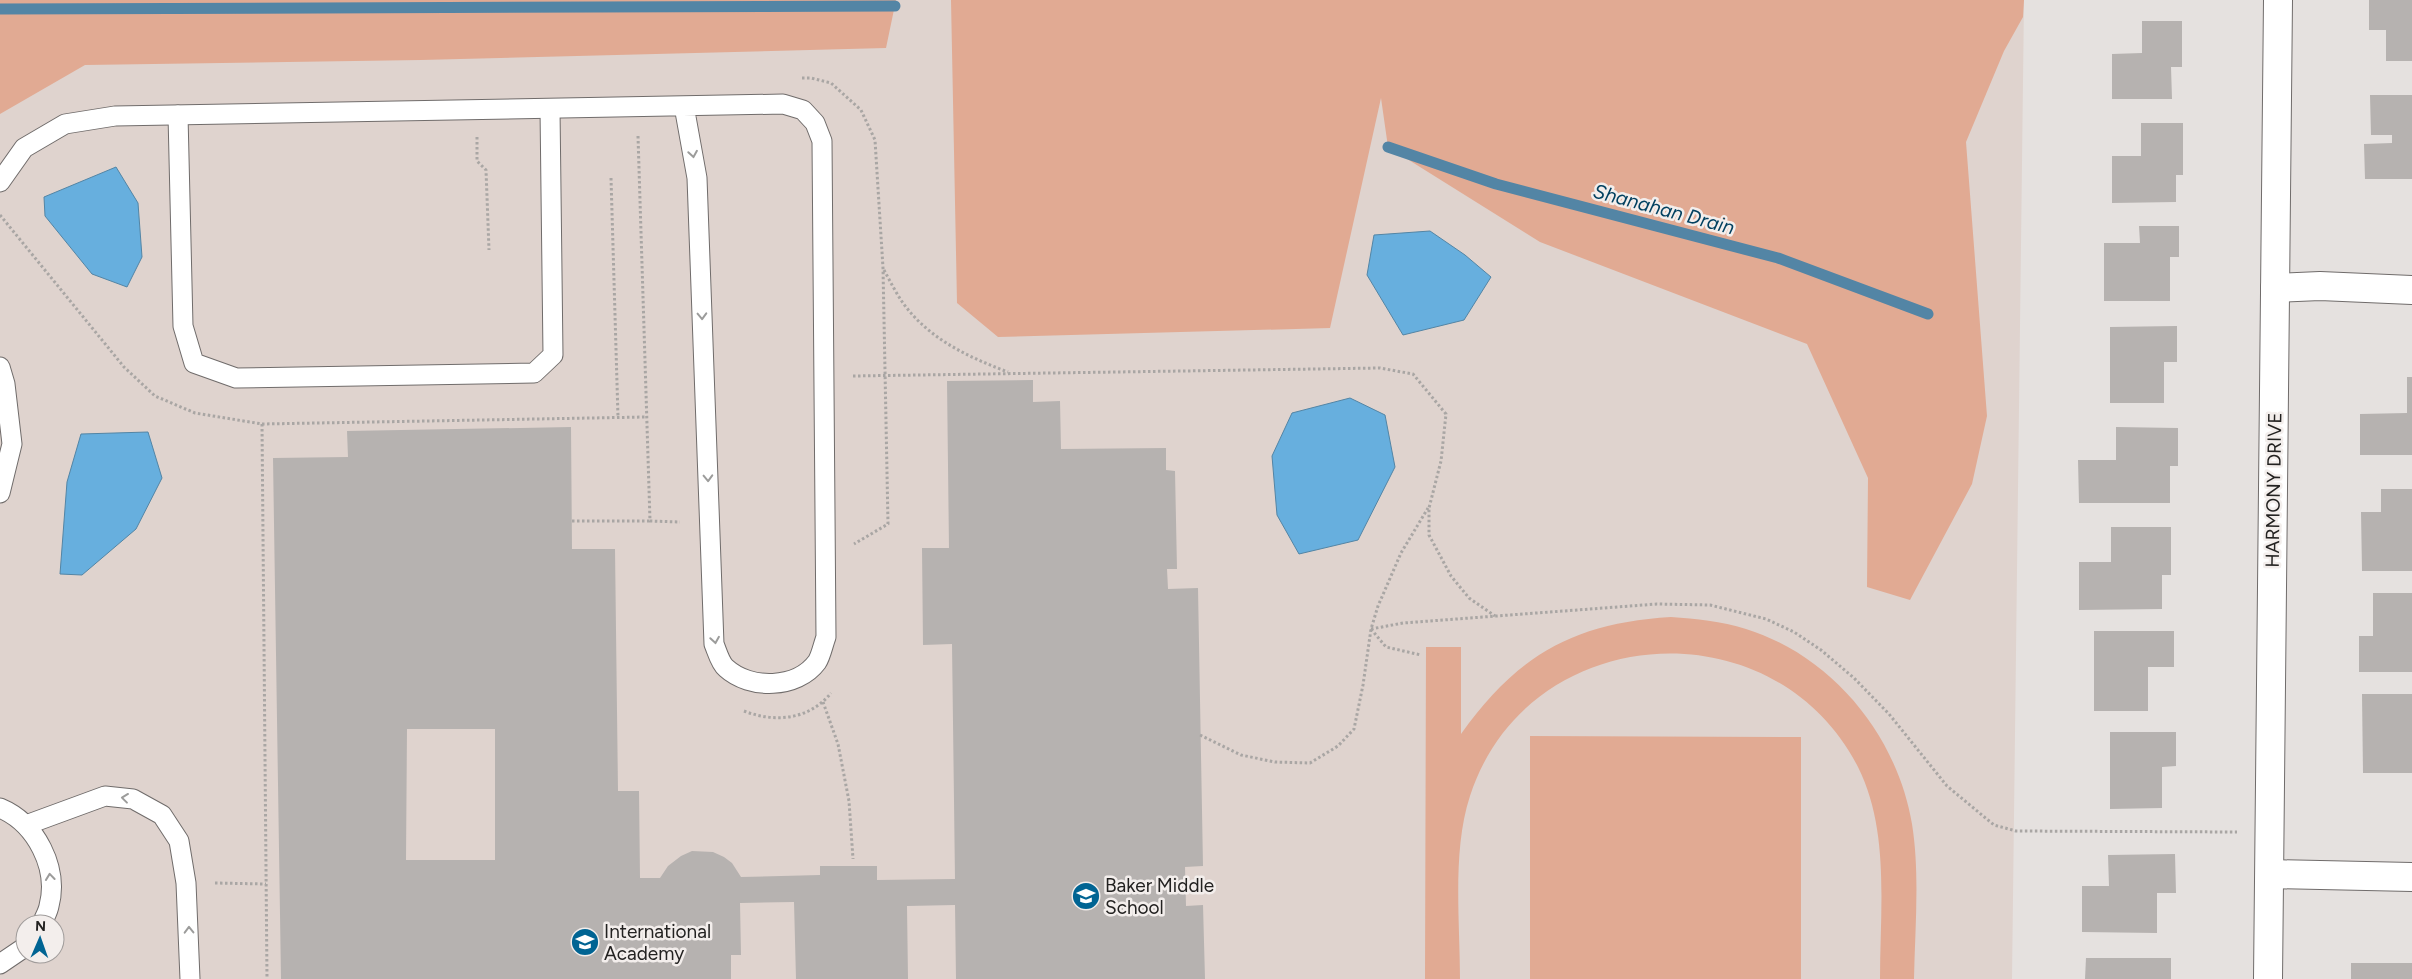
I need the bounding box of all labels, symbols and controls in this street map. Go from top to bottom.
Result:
one-way arrow [688,149,698,158]
water label: Shanahan Drain [1591,179,1737,239]
one-way arrow [697,312,707,320]
street label: HARMONY DRIVE [2261,412,2286,568]
one-way arrow [703,475,713,483]
one-way arrow [709,637,720,645]
one-way arrow [120,793,128,804]
one-way arrow [45,873,56,881]
place label: Baker Middle School [1105,874,1214,919]
school or university icon: Baker Middle School [1071,881,1101,911]
north arrow [15,914,65,964]
text: N [35,918,46,935]
place label: International Academy [604,920,711,965]
one-way arrow [184,926,194,934]
school or university icon: International Academy [570,927,600,957]

